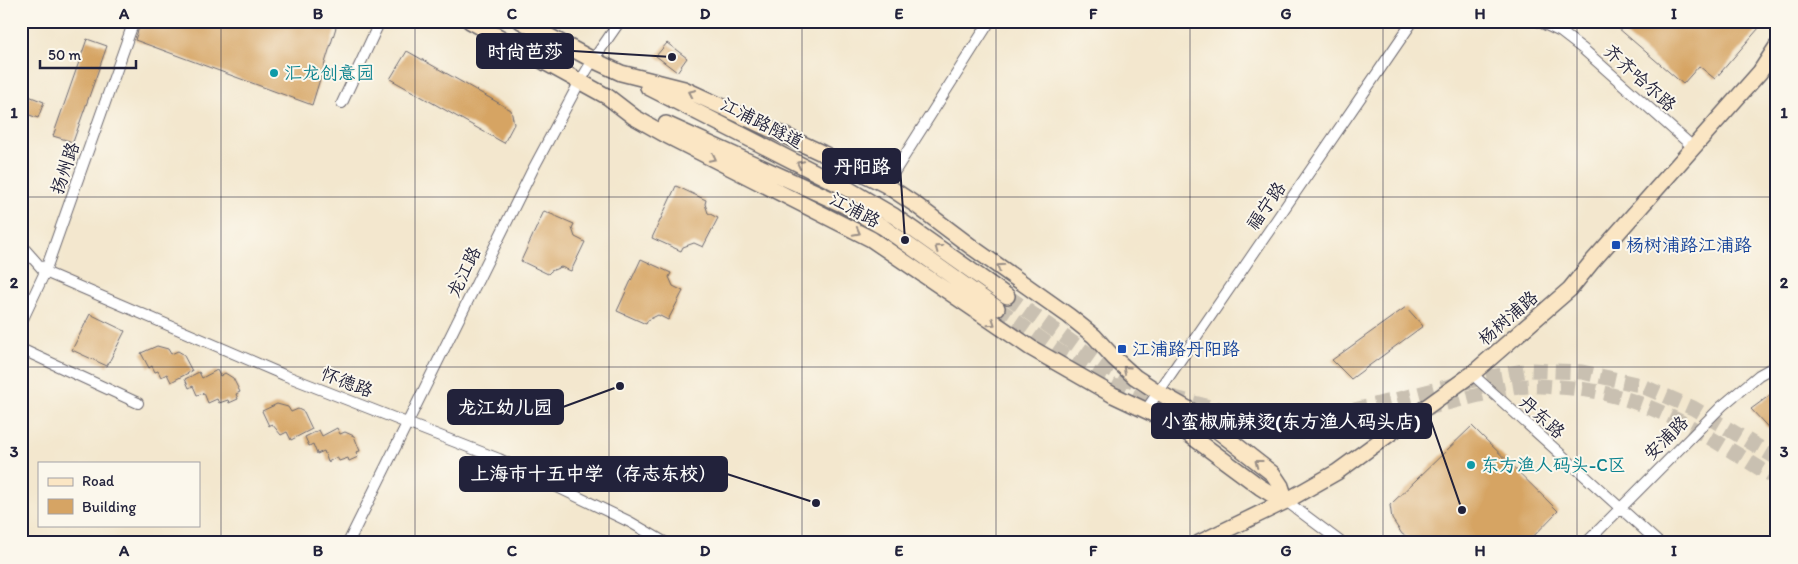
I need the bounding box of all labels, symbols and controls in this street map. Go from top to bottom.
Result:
text: A [118,4,130,23]
text: B [313,4,324,23]
text: C [507,4,518,23]
text: D [700,4,711,23]
text: E [895,4,904,23]
text: F [1089,4,1098,23]
text: G [1280,4,1292,23]
text: H [1474,4,1486,23]
text: I [1671,4,1677,23]
callout: 时尚芭莎 [477,34,573,68]
scale bar [40,38,136,70]
text: 时尚芭莎 [487,40,563,63]
street label: 齐齐哈尔路 [1599,40,1681,116]
text: 50 m [48,46,81,64]
place label: 汇龙创意园 [284,62,374,84]
marker: 汇龙创意园 [268,67,280,79]
one-way arrow [688,89,697,100]
street label: 江浦路隧道 [717,93,807,153]
text: 1 [10,103,18,122]
text: 1 [1780,103,1788,122]
street label: 扬州路 [46,139,84,197]
callout: 丹阳路 [823,149,900,183]
one-way arrow [707,152,716,162]
text: 丹阳路 [833,155,891,178]
one-way arrow [796,160,805,170]
street label: 福宁路 [1242,178,1290,234]
street label: 江浦路 [826,188,884,232]
one-way arrow [852,226,861,236]
place label: 杨树浦路江浦路 [1626,234,1752,256]
marker: 杨树浦路江浦路 [1610,239,1622,251]
street label: 龙江路 [442,243,486,301]
one-way arrow [935,244,944,254]
one-way arrow [996,264,1006,273]
text: 2 [10,273,19,292]
text: 2 [1780,273,1789,292]
street label: 杨树浦路 [1474,286,1542,350]
one-way arrow [986,317,996,326]
place label: 江浦路丹阳路 [1132,338,1240,360]
marker: 江浦路丹阳路 [1116,343,1128,355]
street label: 怀德路 [318,362,376,402]
one-way arrow [1123,366,1132,375]
callout: 龙江幼儿园 [448,390,563,424]
street label: 丹东路 [1515,391,1569,443]
text: 龙江幼儿园 [457,396,553,419]
callout: 小蛮椒麻辣烫(东方渔人码头店) [1152,404,1431,438]
text: 小蛮椒麻辣烫(东方渔人码头店) [1161,410,1421,433]
street label: 安浦路 [1639,411,1693,465]
text: 3 [10,442,19,461]
text: 3 [1780,442,1789,461]
place label: 东方渔人码头-C区 [1481,454,1626,476]
callout: 上海市十五中学（存志东校） [460,457,727,491]
marker: 东方渔人码头-C区 [1465,459,1477,471]
one-way arrow [1254,460,1264,469]
legend [38,462,200,526]
text: 上海市十五中学（存志东校） [470,462,718,485]
text: Road [82,472,115,490]
text: Building [82,498,136,516]
text: A [118,541,130,560]
text: B [313,541,324,560]
text: C [507,541,518,560]
text: D [700,541,711,560]
text: E [895,541,904,560]
text: F [1089,541,1098,560]
text: G [1280,541,1292,560]
text: H [1474,541,1486,560]
text: I [1671,541,1677,560]

